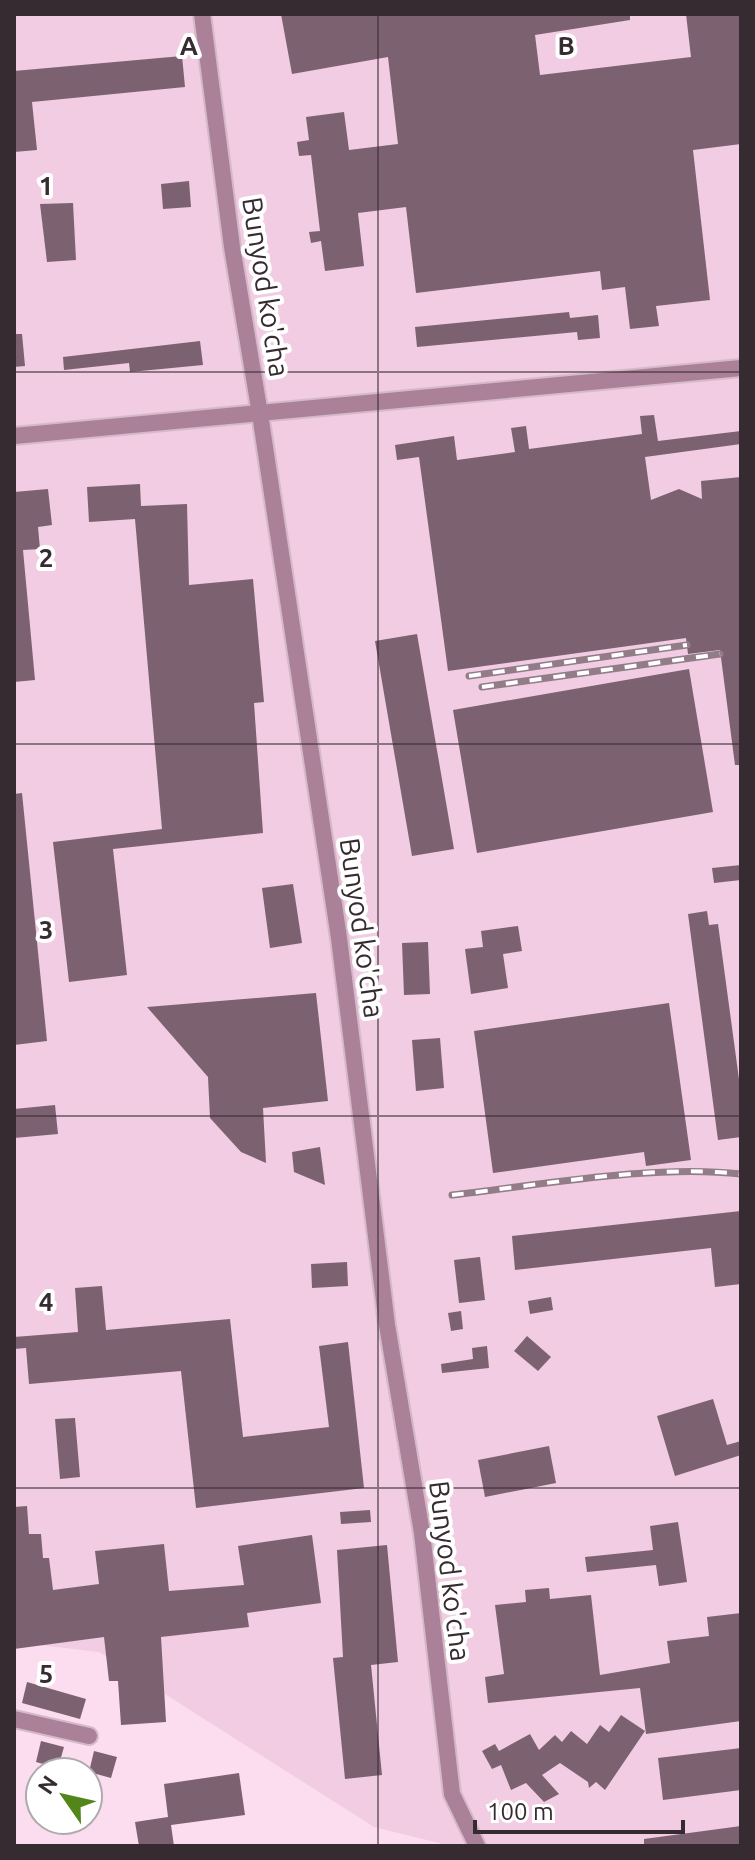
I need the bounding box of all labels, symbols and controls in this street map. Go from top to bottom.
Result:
text: A [180,31,199,60]
text: B [557,31,575,60]
text: 1 [39,171,53,200]
street label: Bunyod ko'cha [237,195,296,379]
text: 2 [39,543,53,572]
street label: Bunyod ko'cha [335,836,390,1020]
text: 3 [39,915,53,944]
text: 4 [39,1287,53,1316]
street label: Bunyod ko'cha [424,1479,477,1663]
text: 5 [39,1659,53,1688]
north arrow [24,1756,104,1836]
text: N [32,1771,62,1798]
scale bar [475,1784,683,1834]
text: 100 m [487,1798,554,1825]

